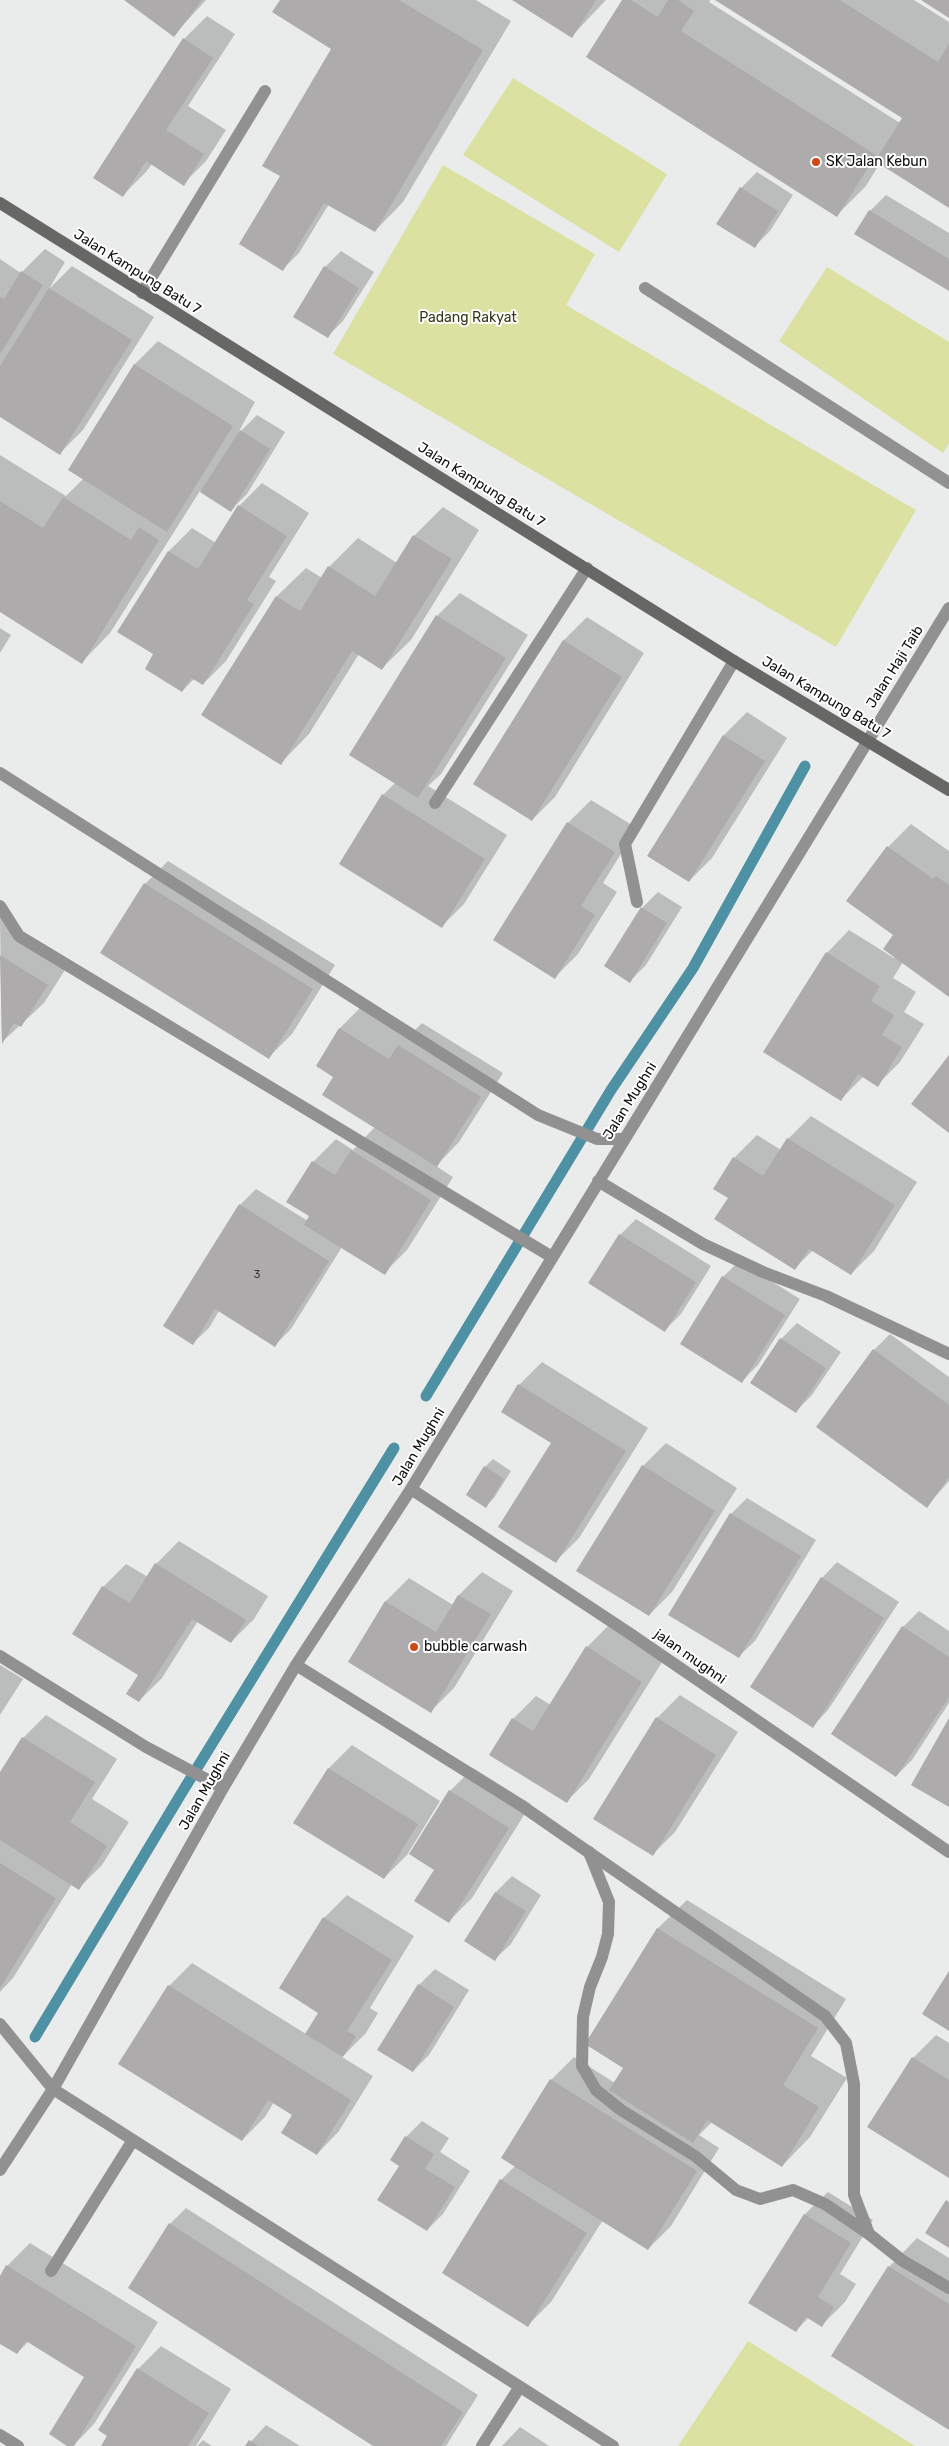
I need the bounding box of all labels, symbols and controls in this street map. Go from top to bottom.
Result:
place label: SK Jalan Kebun [826,154,927,170]
marker: SK Jalan Kebun [810,156,822,168]
street label: Jalan Kampung Batu 7 [70,226,204,318]
park label: Padang Rakyat [419,310,517,326]
street label: Jalan Kampung Batu 7 [414,439,548,531]
street label: Jalan Haji Taib [863,623,927,711]
street label: Jalan Kampung Batu 7 [759,653,893,743]
street label: Jalan Mughni [600,1059,660,1143]
house number: 3 [254,1268,260,1282]
street label: Jalan Mughni [389,1405,449,1489]
street label: jalan mughni [651,1626,729,1688]
place label: bubble carwash [424,1639,527,1655]
marker: bubble carwash [408,1641,420,1653]
street label: Jalan Mughni [176,1749,234,1833]

